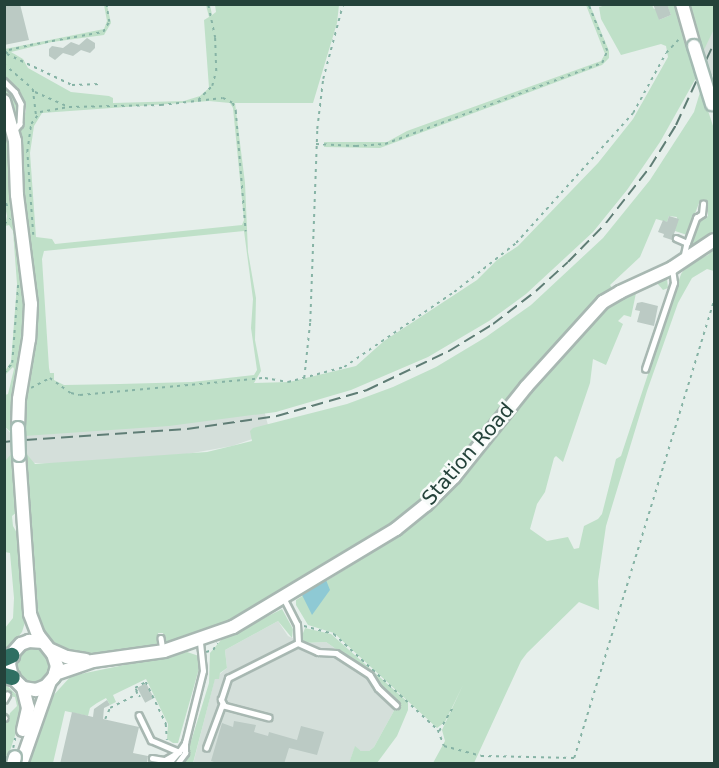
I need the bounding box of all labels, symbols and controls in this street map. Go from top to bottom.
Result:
street label: Station Road [417,398,519,510]

